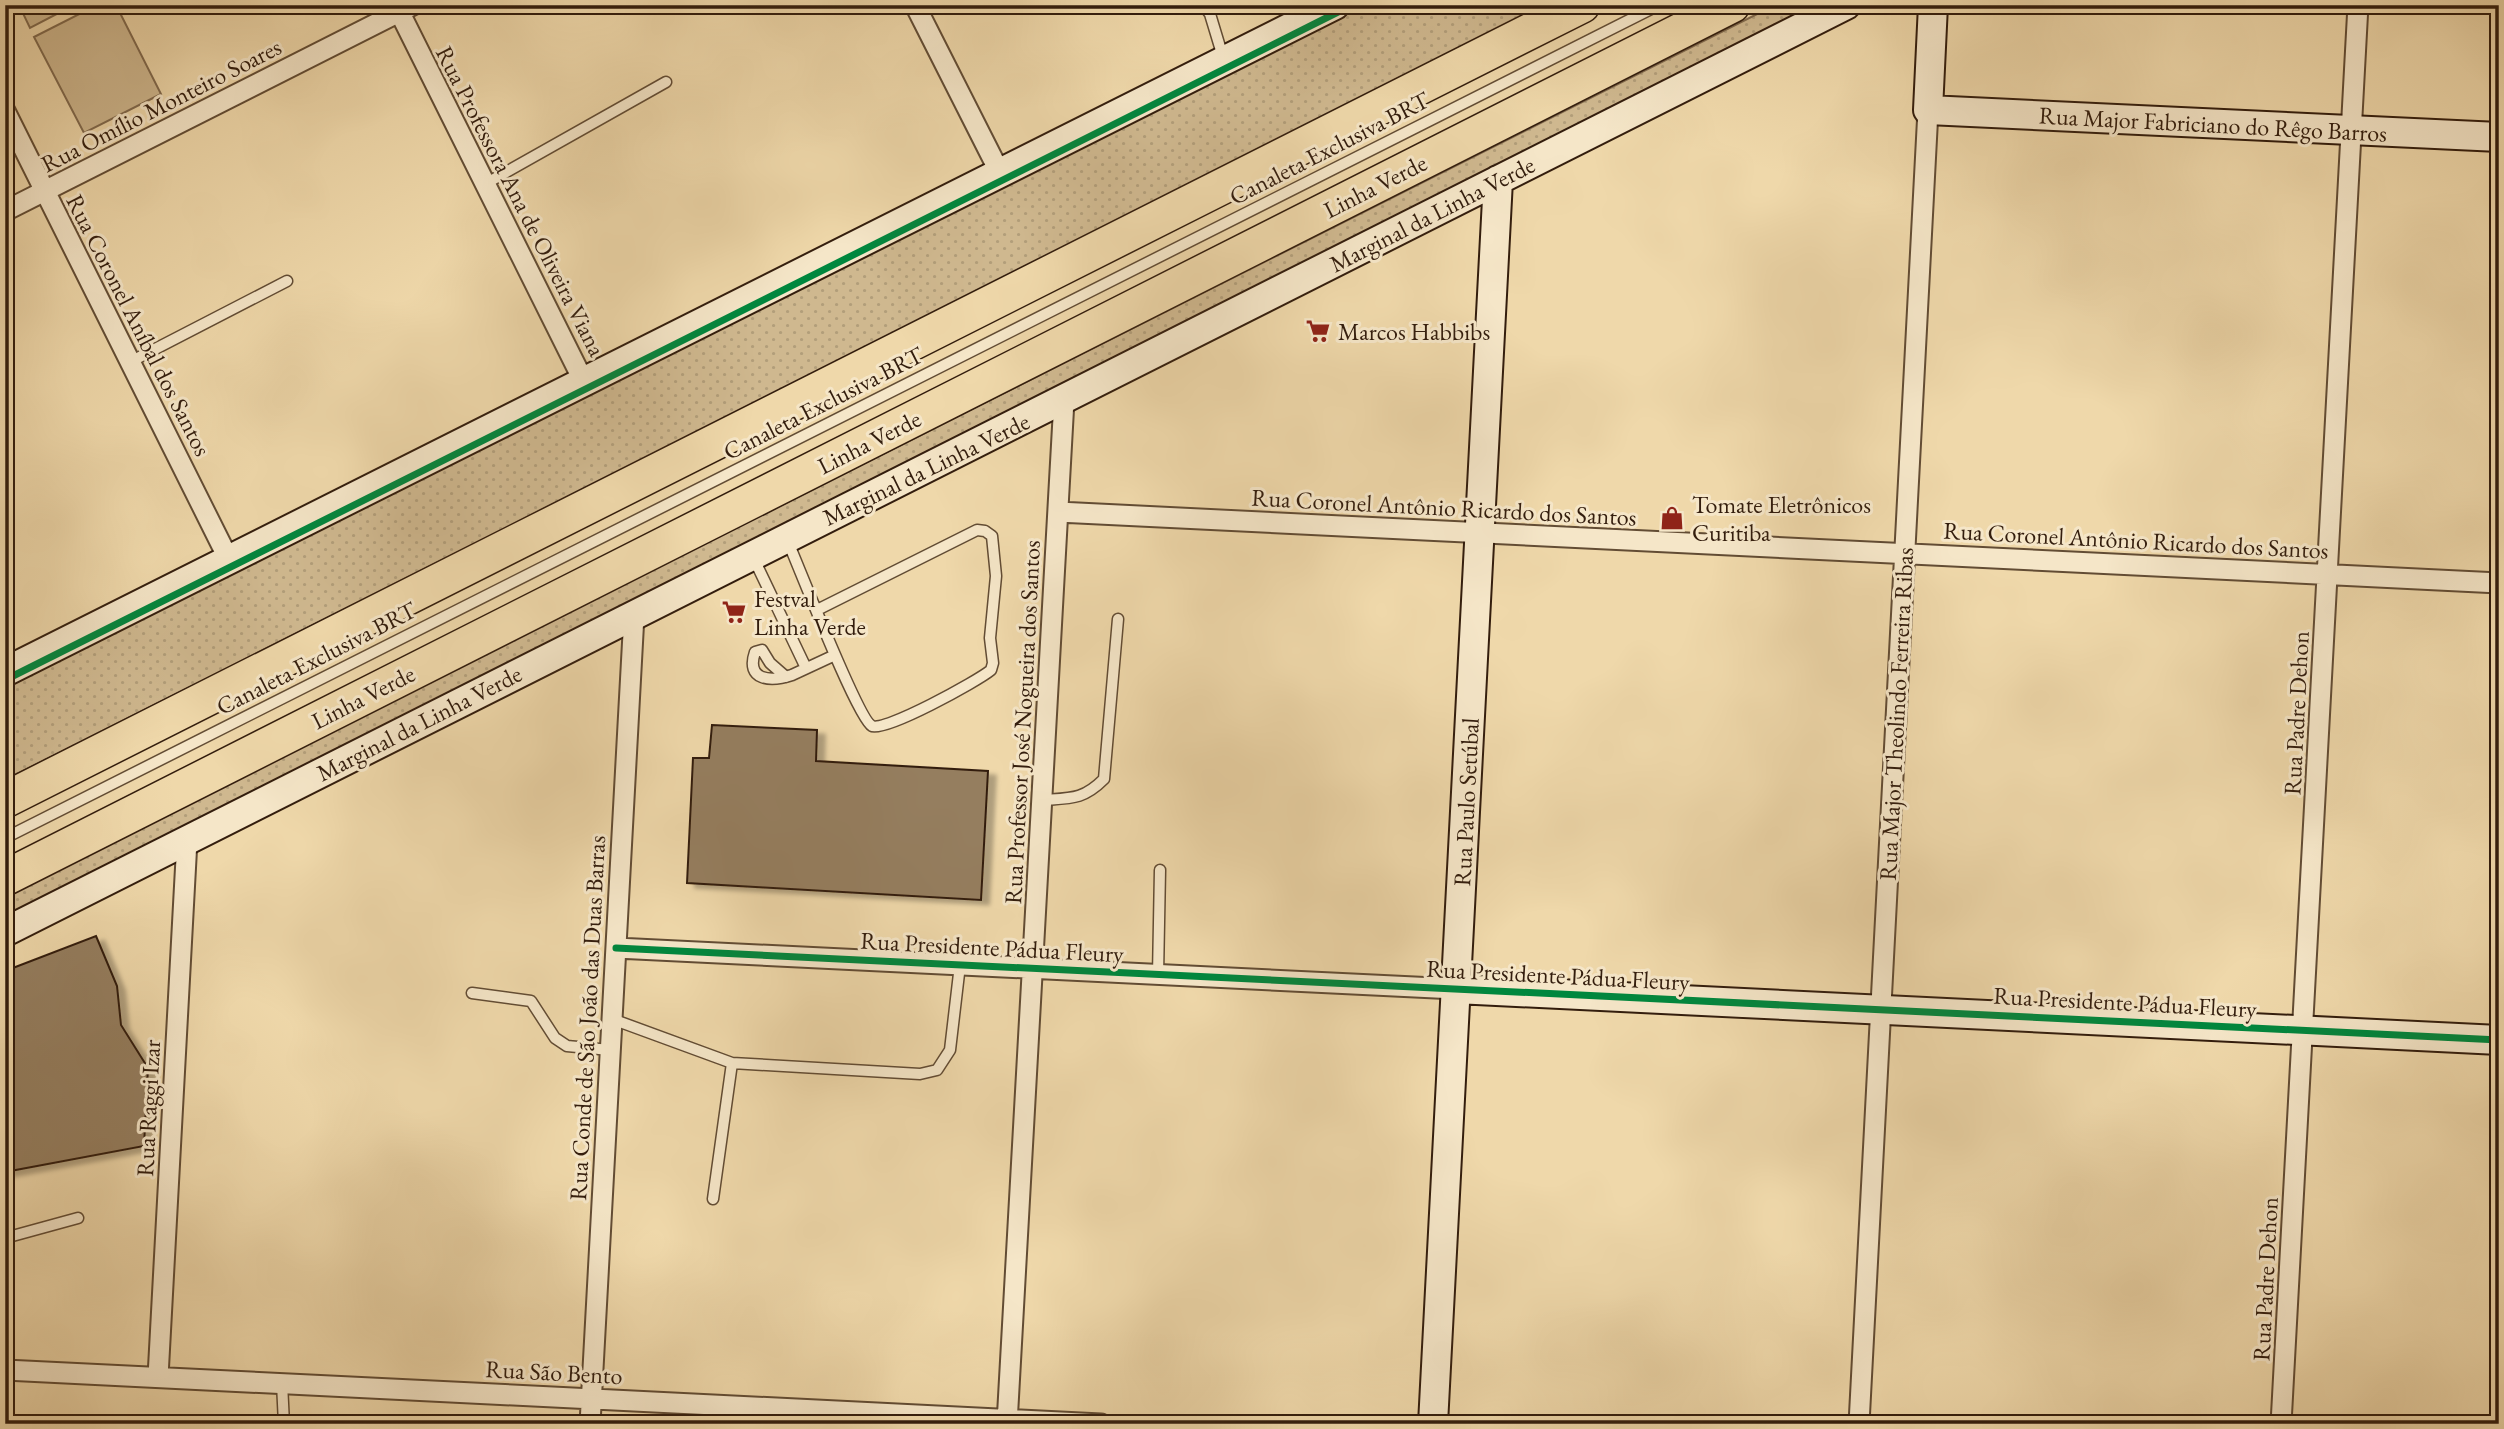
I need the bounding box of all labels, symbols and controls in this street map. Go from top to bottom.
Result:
street label: Rua Omílio Monteiro Soares [36,31,286,179]
street label: Rua Professora Ana de Oliveira Viana [429,41,613,362]
street label: Canaleta Exclusiva BRT [1224,84,1435,212]
street label: Rua Major Fabriciano do Rêgo Barros [2038,99,2388,149]
street label: Linha Verde [1318,147,1432,225]
street label: Marginal da Linha Verde [1324,149,1540,279]
street label: Rua Coronel Aníbal dos Santos [59,189,219,461]
place label: Marcos Habbibs [1338,316,1490,347]
supermarket icon: Marcos Habbibs [1304,317,1332,345]
street label: Canaleta Exclusiva BRT [718,339,929,467]
street label: Linha Verde [812,403,926,481]
street label: Marginal da Linha Verde [818,405,1034,533]
street label: Rua Coronel Antônio Ricardo dos Santos [1251,481,1637,533]
place label: Tomate Eletrônicos Curitiba [1692,489,1871,548]
shop icon: Tomate Eletrônicos Curitiba [1658,504,1686,532]
street label: Rua Coronel Antônio Ricardo dos Santos [1943,514,2329,566]
street label: Rua Professor José Nogueira dos Santos [997,539,1047,905]
street label: Rua Major Theolindo Ferreira Ribas [1872,547,1920,881]
place label: Festval Linha Verde [754,583,866,642]
street label: Canaleta Exclusiva BRT [211,594,422,722]
supermarket icon: Festval Linha Verde [720,598,748,626]
street label: Rua Padre Dehon [2276,630,2316,796]
street label: Linha Verde [306,658,420,736]
street label: Marginal da Linha Verde [311,658,527,788]
street label: Rua Paulo Setúbal [1446,717,1486,887]
street label: Rua Conde de São João das Duas Barras [562,835,612,1201]
street label: Rua Presidente Pádua Fleury [860,925,1125,969]
street label: Rua Presidente Pádua Fleury [1426,953,1691,997]
street label: Rua Presidente Pádua Fleury [1993,980,2258,1024]
street label: Rua Raggi Izar [129,1039,167,1177]
street label: Rua Padre Dehon [2245,1196,2285,1362]
street label: Rua São Bento [485,1353,623,1391]

